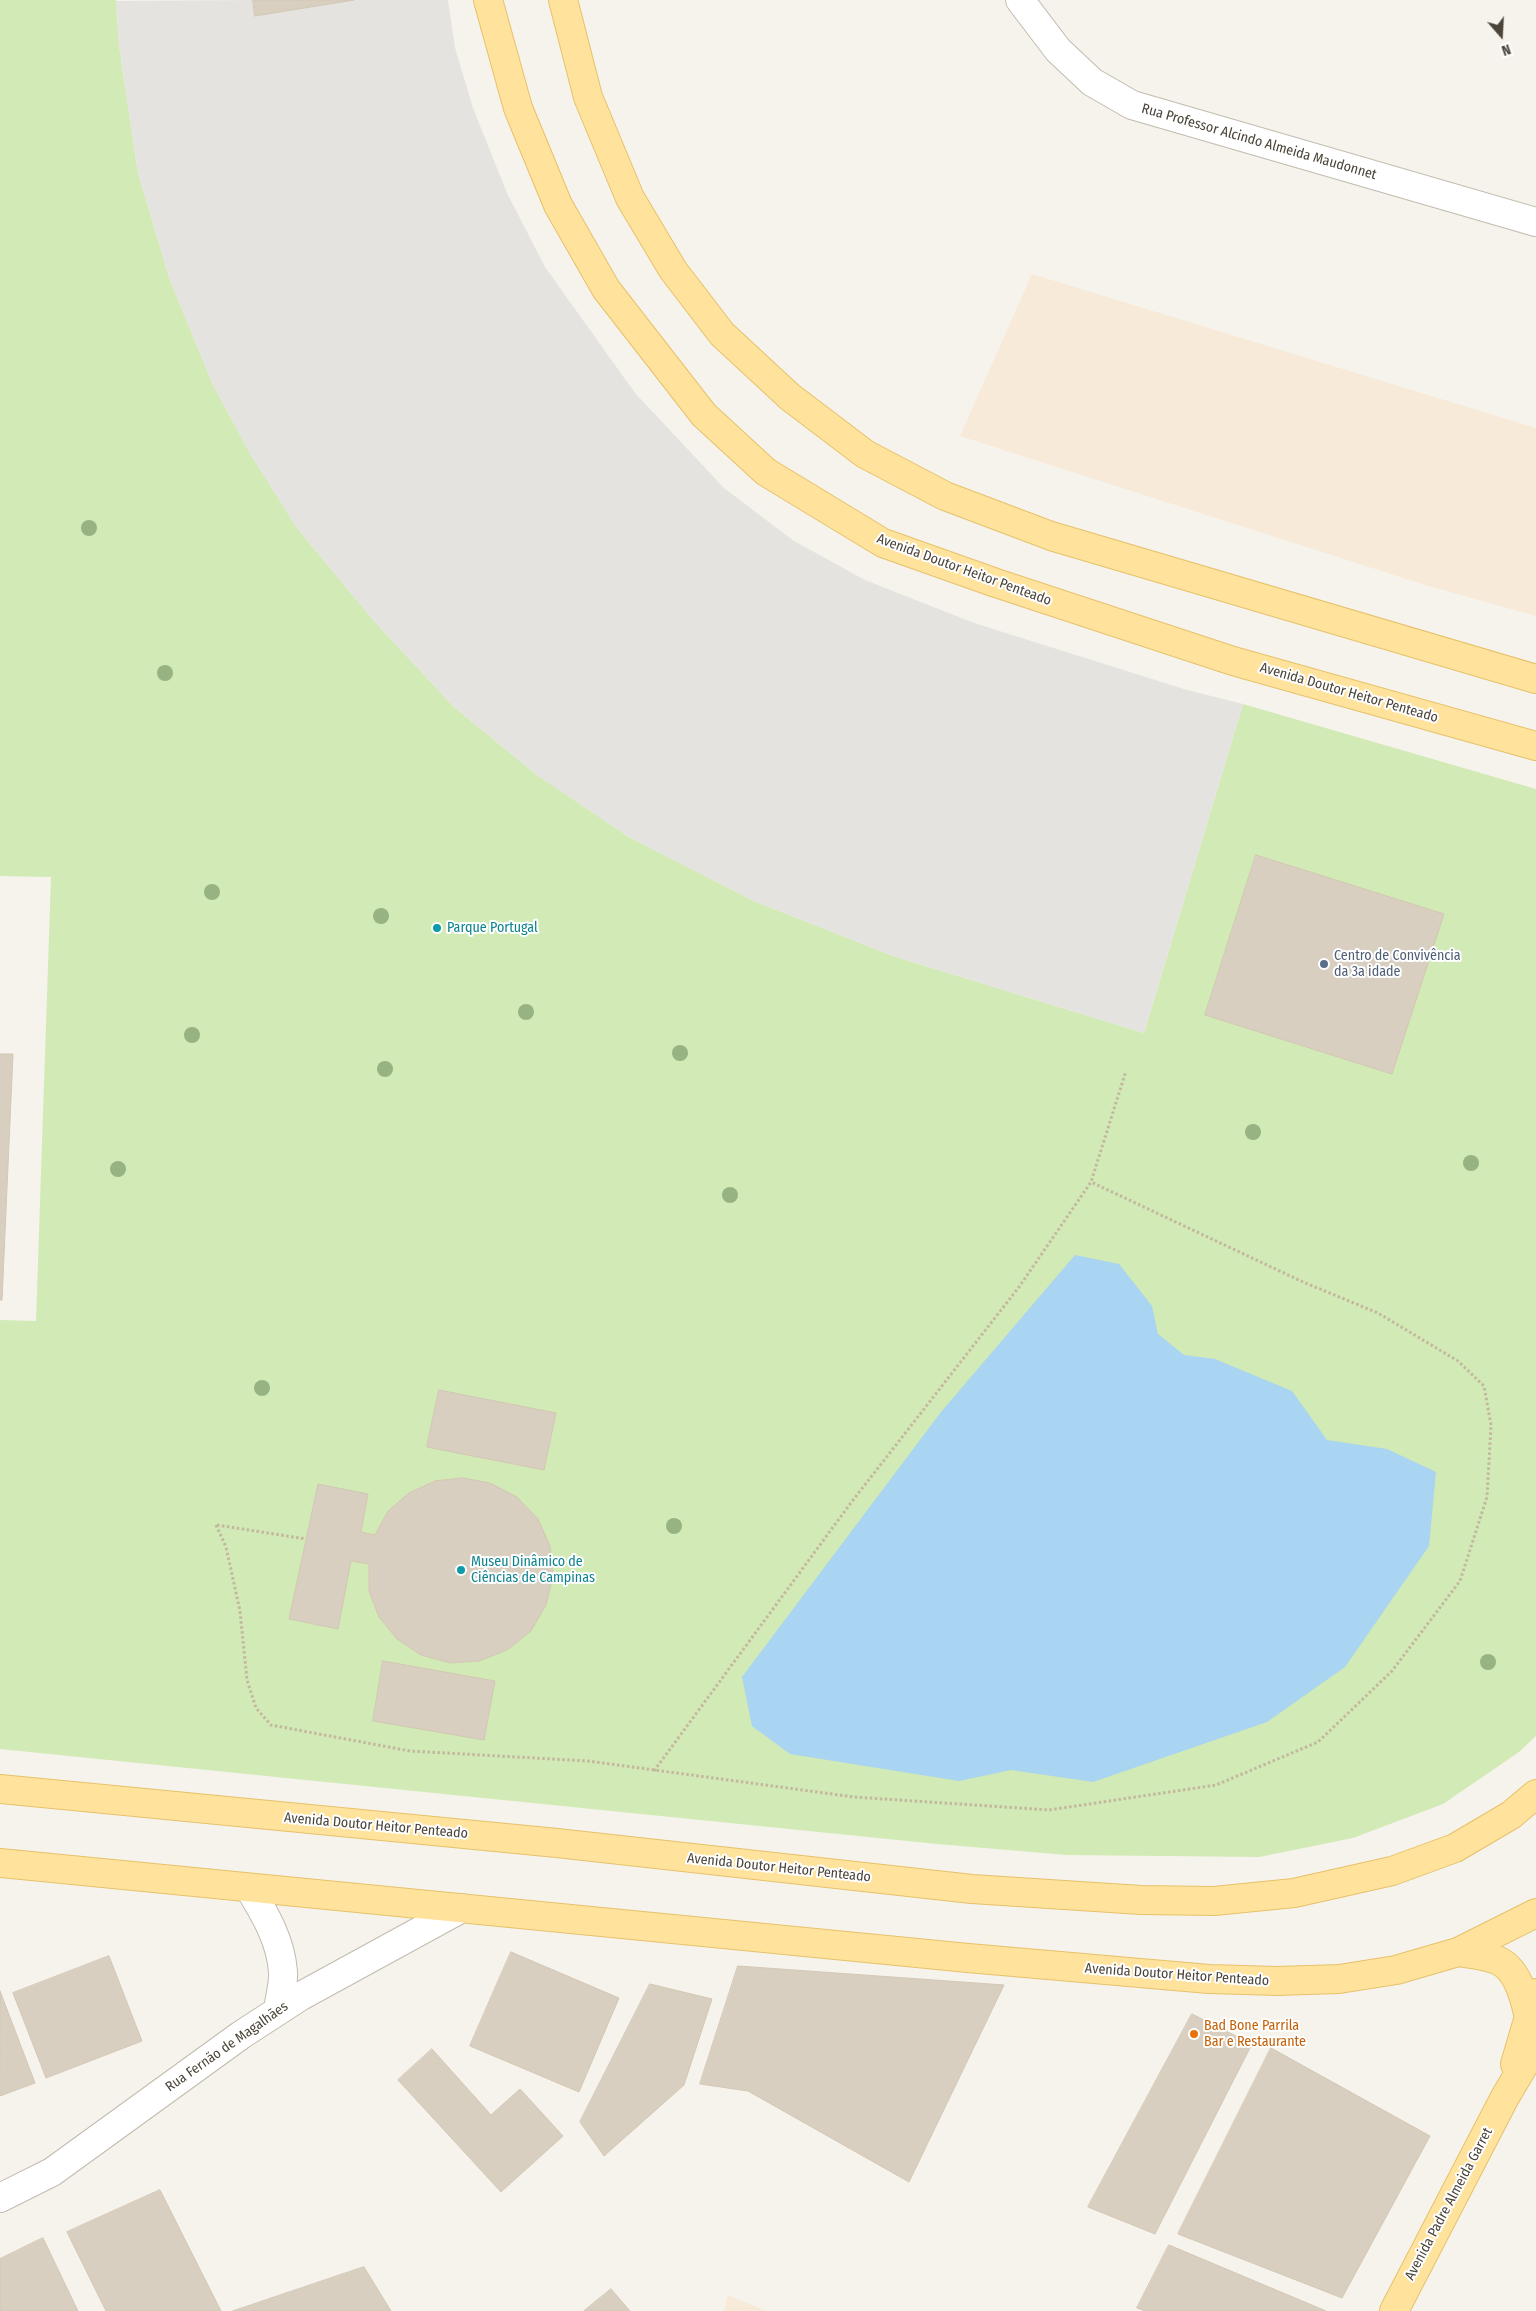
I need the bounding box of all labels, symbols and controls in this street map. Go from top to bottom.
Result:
north arrow [1476,10,1526,60]
text: N [1499,40,1513,59]
street label: Rua Professor Alcindo Almeida Maudonnet [1140,100,1378,184]
street label: Avenida Doutor Heitor Penteado [874,531,1054,609]
street label: Avenida Doutor Heitor Penteado [1258,659,1440,727]
place label: Parque Portugal [447,920,538,936]
marker: Parque Portugal [431,922,443,934]
place label: Centro de Convivência da 3a idade [1334,948,1461,980]
marker: Centro de Convivência da 3a idade [1318,958,1330,970]
place label: Museu Dinâmico de Ciências de Campinas [471,1554,595,1586]
marker: Museu Dinâmico de Ciências de Campinas [455,1564,467,1576]
street label: Avenida Doutor Heitor Penteado [283,1810,469,1842]
street label: Avenida Doutor Heitor Penteado [686,1850,872,1886]
street label: Avenida Doutor Heitor Penteado [1084,1960,1270,1990]
street label: Rua Fernão de Magalhães [163,1998,291,2096]
place label: Bad Bone Parrila Bar e Restaurante [1204,2018,1306,2050]
marker: Bad Bone Parrila Bar e Restaurante [1188,2028,1200,2040]
street label: Avenida Padre Almeida Garret [1402,2125,1496,2283]

